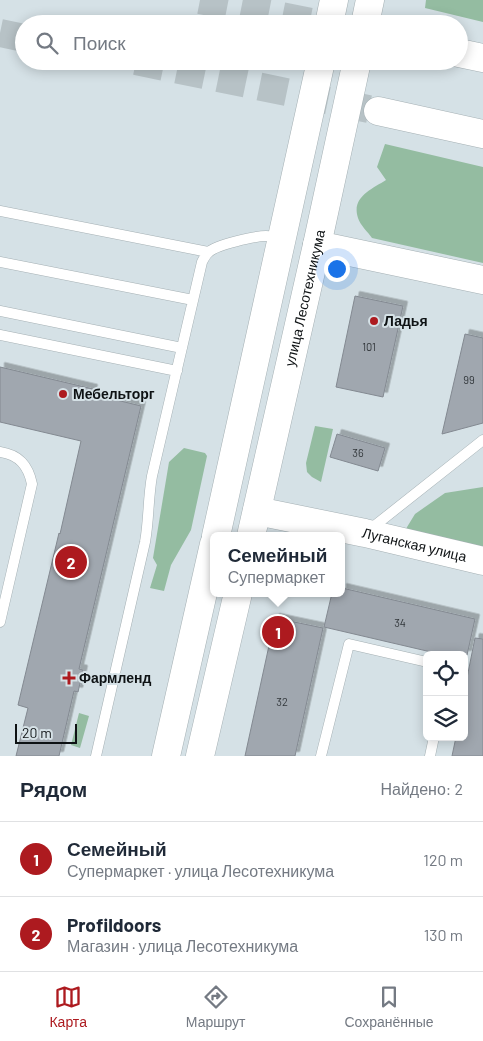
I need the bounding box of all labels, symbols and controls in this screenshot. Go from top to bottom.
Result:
search box [15,15,468,70]
icon: search [33,29,61,57]
text: Поиск [73,31,126,54]
street label: улица Лесотехникума [281,228,328,368]
your location [324,256,350,282]
place label: Ладья [384,312,428,329]
marker: Ладья [368,315,380,327]
house number: 101 [362,340,376,353]
house number: 99 [463,373,475,386]
place label: Мебельторг [73,385,155,402]
marker: Мебельторг [57,388,69,400]
house number: 36 [352,446,364,459]
street label: Луганская улица [361,524,469,565]
popup [210,532,345,597]
pin: 2 [55,543,87,581]
text: Семейный [228,543,327,566]
text: Супермаркет [228,567,325,586]
pin: 1 [262,613,294,651]
house number: 34 [394,616,406,629]
map controls [423,651,468,741]
button: locate [423,651,468,696]
place label: Фармленд [79,669,151,686]
marker: Фармленд [63,672,75,684]
house number: 32 [276,695,288,708]
button: layers [423,696,468,741]
scale bar [15,721,78,744]
text: 20 m [22,724,52,741]
text: Рядом [20,776,87,801]
text: Найдено: 2 [380,779,463,798]
text: Семейный [67,837,167,860]
text: 1 [33,850,39,869]
text: 120 m [423,850,463,869]
text: Супермаркет · улица Лесотехникума [67,861,334,880]
text: Profildoors [67,913,161,936]
text: 2 [32,925,40,944]
text: 130 m [424,925,463,944]
text: Магазин · улица Лесотехникума [67,936,298,955]
tab: Карта [49,983,87,1030]
tab: Маршрут [186,983,246,1030]
tab: Сохранённые [344,983,434,1030]

